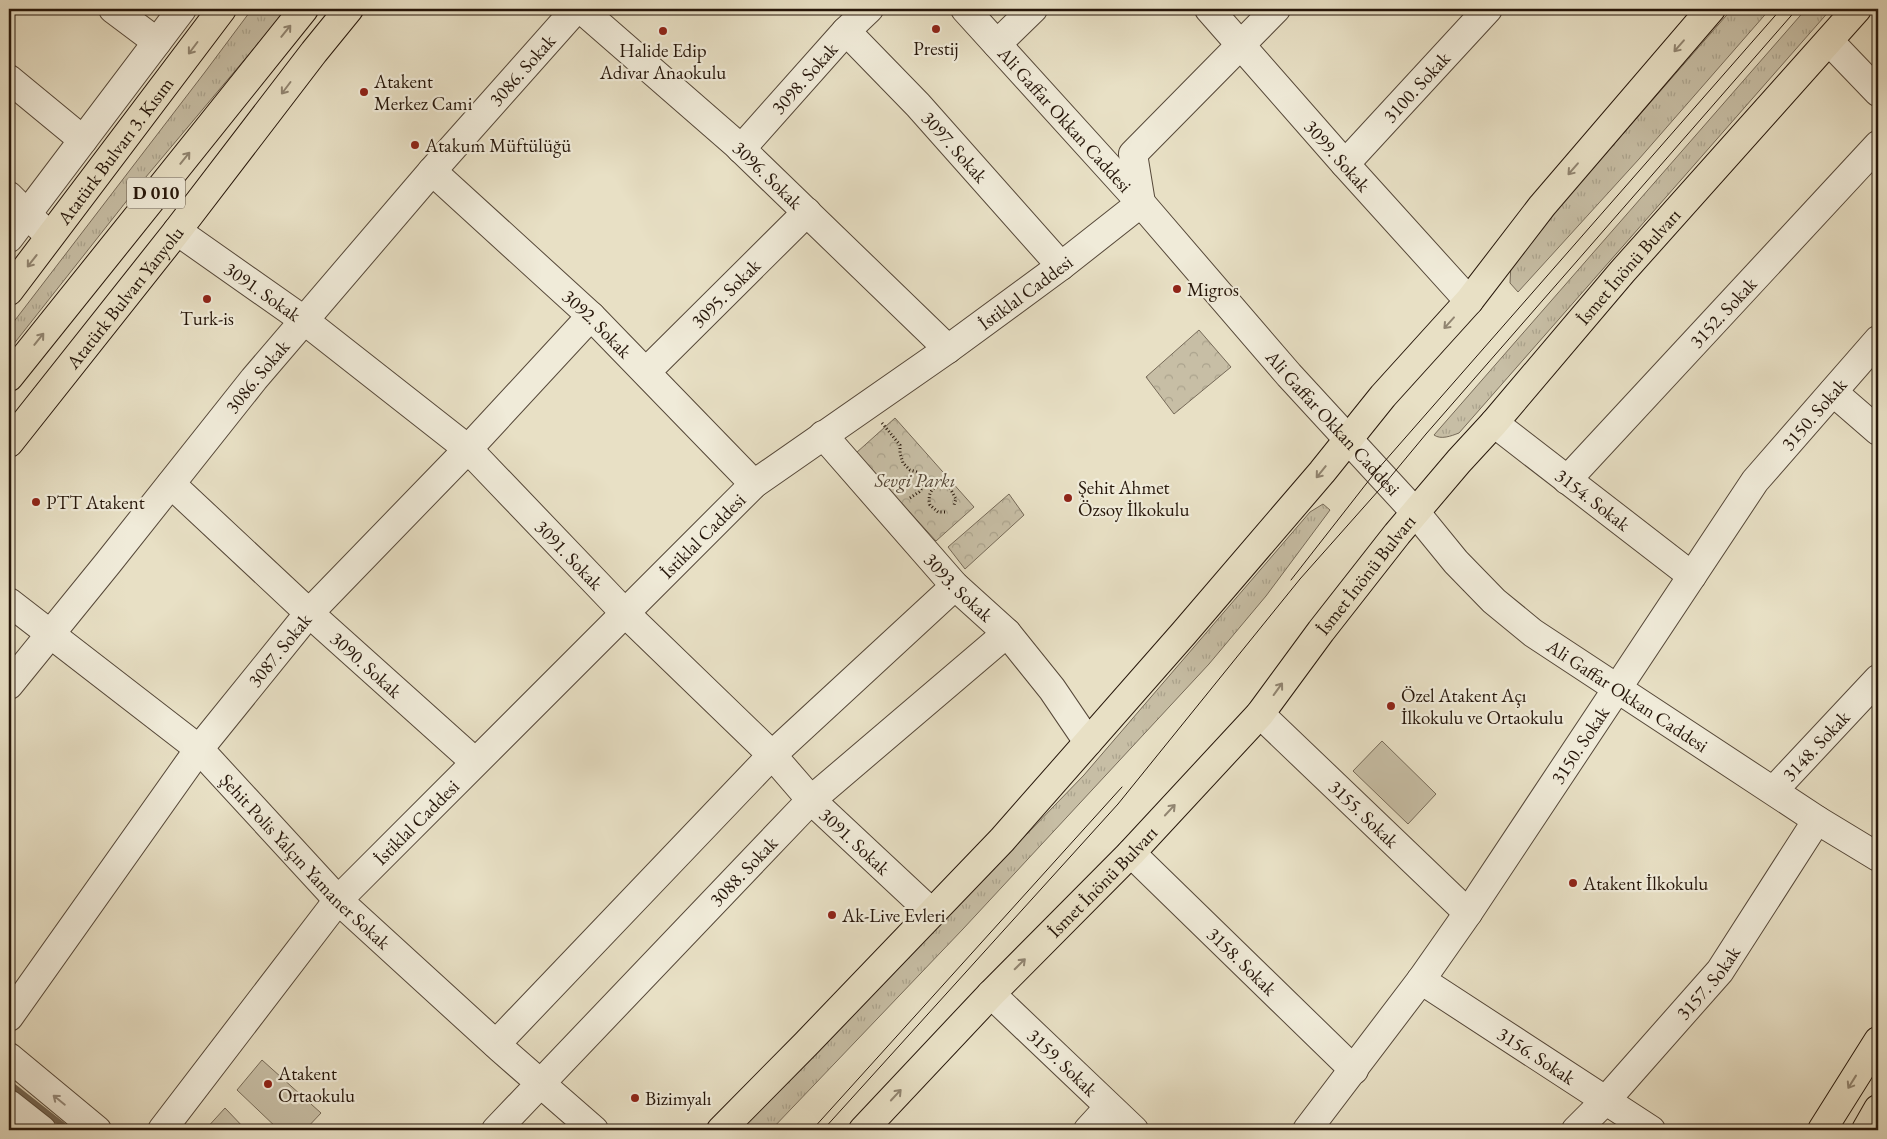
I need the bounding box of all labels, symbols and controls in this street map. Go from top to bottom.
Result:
marker: Prestij [930,23,942,35]
one-way arrow [281,25,292,38]
marker: Halide Edip Adıvar Anaokulu [657,25,669,37]
street label: 3086. Sokak [484,28,562,111]
street label: 3098. Sokak [766,36,844,120]
place label: Prestij [913,36,959,61]
place label: Halide Edip Adıvar Anaokulu [599,38,726,85]
one-way arrow [1673,39,1685,52]
one-way arrow [188,41,198,55]
street label: Ali Gaffar Okkan Caddesi [992,41,1137,198]
street label: 3100. Sokak [1378,46,1456,128]
place label: Atakent Merkez Cami [373,69,473,116]
street label: Atatürk Bulvarı 3. Kısım [51,72,179,230]
one-way arrow [281,81,291,95]
marker: Atakent Merkez Cami [358,86,370,98]
street label: 3097. Sokak [916,106,994,189]
street label: 3099. Sokak [1299,115,1377,198]
place label: Atakum Müftülüğü [424,133,571,158]
street label: 3096. Sokak [727,136,809,216]
marker: Atakum Müftülüğü [409,139,421,151]
one-way arrow [179,151,190,164]
one-way arrow [1568,163,1579,176]
road number: D 010 [127,178,185,208]
street label: İsmet İnönü Bulvarı [1571,203,1686,330]
street label: Atatürk Bulvarı Yanyolu [60,221,189,375]
street label: İstiklal Caddesi [973,249,1078,336]
street label: 3095. Sokak [686,253,767,333]
one-way arrow [27,254,37,268]
street label: 3091. Sokak [219,256,307,328]
street label: 3152. Sokak [1684,271,1763,353]
place label: Migros [1187,277,1239,302]
marker: Migros [1171,283,1183,295]
street label: 3092. Sokak [557,284,638,364]
marker: Turk-is [201,293,213,305]
place label: Turk-is [180,306,234,331]
one-way arrow [1444,316,1455,329]
one-way arrow [34,333,45,346]
street label: 3086. Sokak [220,334,296,418]
street label: Ali Gaffar Okkan Caddesi [1260,344,1406,501]
street label: 3150. Sokak [1776,372,1853,456]
street label: 3154. Sokak [1550,463,1636,537]
one-way arrow [1315,466,1326,479]
park label: Sevgi Parkı [874,468,955,493]
place label: Şehit Ahmet Özsoy İlkokulu [1078,475,1189,522]
street label: İstiklal Caddesi [655,488,751,584]
place label: PTT Atakent [46,490,145,515]
marker: Şehit Ahmet Özsoy İlkokulu [1062,492,1074,504]
marker: PTT Atakent [30,496,42,508]
street label: İsmet İnönü Bulvarı [1311,509,1421,640]
street label: 3091. Sokak [529,515,609,596]
street label: 3093. Sokak [918,548,999,628]
street label: 3087. Sokak [242,607,318,692]
street label: 3090. Sokak [325,626,408,704]
street label: Ali Gaffar Okkan Caddesi [1541,633,1713,758]
one-way arrow [1273,682,1283,696]
place label: Özel Atakent Açı İlkokulu ve Ortaokulu [1401,683,1563,730]
marker: Özel Atakent Açı İlkokulu ve Ortaokulu [1385,700,1397,712]
street label: 3150. Sokak [1545,701,1615,789]
street label: 3148. Sokak [1777,704,1856,787]
street label: Şehit Polis Yalçın Yamaner Sokak [214,768,397,956]
street label: İstiklal Caddesi [368,774,465,870]
street label: 3155. Sokak [1323,774,1405,854]
street label: 3091. Sokak [814,802,896,881]
one-way arrow [1164,804,1176,817]
street label: İsmet İnönü Bulvarı [1042,820,1163,943]
street label: 3088. Sokak [704,830,784,912]
place label: Atakent İlkokulu [1582,871,1708,896]
marker: Atakent İlkokulu [1567,877,1579,889]
place label: Ak-Live Evleri [841,903,946,928]
marker: Ak-Live Evleri [826,909,838,921]
street label: 3158. Sokak [1201,922,1283,1002]
street label: 3157. Sokak [1671,940,1746,1025]
one-way arrow [1014,958,1026,971]
street label: 3156. Sokak [1493,1021,1581,1091]
street label: 3159. Sokak [1022,1023,1104,1103]
place label: Atakent Ortaokulu [277,1061,355,1108]
one-way arrow [1847,1074,1857,1088]
marker: Atakent Ortaokulu [262,1078,274,1090]
place label: Bizimyalı [645,1086,712,1111]
one-way arrow [890,1089,902,1101]
marker: Bizimyalı [629,1092,641,1104]
one-way arrow [53,1094,66,1105]

